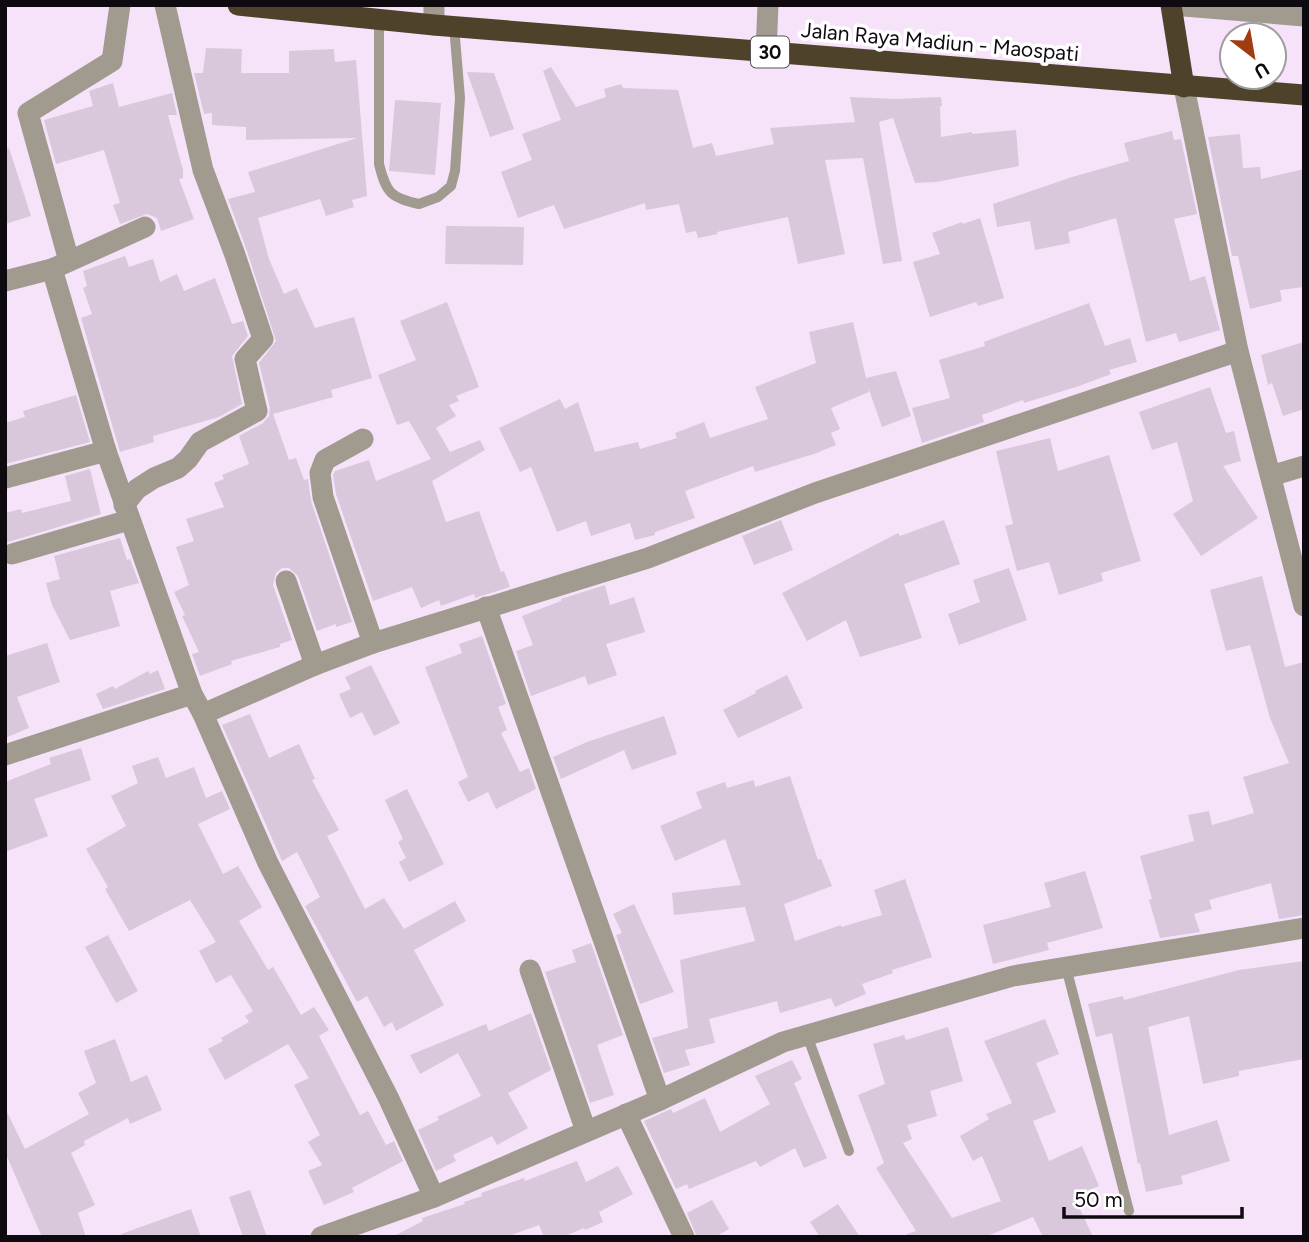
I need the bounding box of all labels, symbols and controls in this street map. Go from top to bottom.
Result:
street label: Jalan Raya Madiun - Maospati [800,17,1080,66]
north arrow [1218,21,1288,91]
road number: 30 [751,36,789,68]
text: U [1250,57,1273,83]
scale bar [1064,1176,1242,1220]
text: 50 m [1074,1187,1123,1212]

